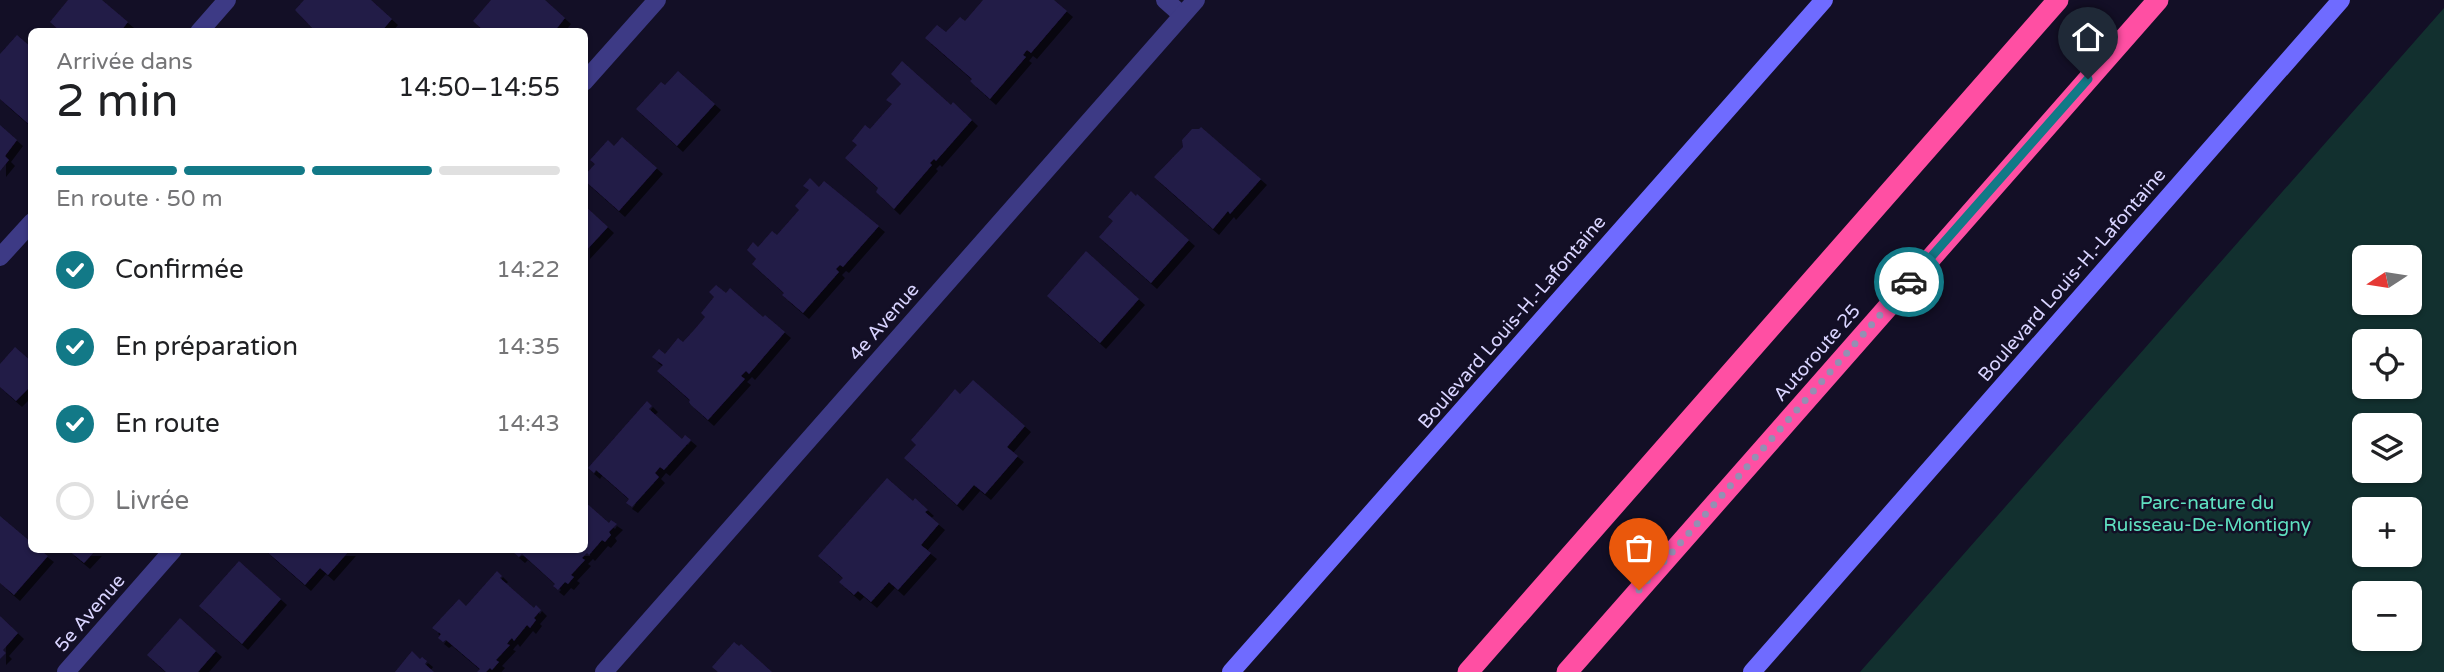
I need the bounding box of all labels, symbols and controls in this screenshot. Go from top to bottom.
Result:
pin [2058,7,2118,79]
icon: home [2069,18,2107,56]
text: Arrivée dans [56,48,193,76]
text: 14:50–14:55 [398,72,560,103]
text: 2 min [56,74,179,129]
street label: Boulevard Louis-H.-Lafontaine [1974,164,2170,386]
text: En route · 50 m [56,185,223,213]
street label: Boulevard Louis-H.-Lafontaine [1414,211,1610,433]
north arrow [2352,245,2422,315]
map controls [2352,245,2422,651]
courier [1874,247,1944,317]
icon: check [56,251,94,289]
text: Confirmée [115,254,244,285]
text: 14:22 [496,256,560,284]
icon: car [1890,263,1928,301]
street label: 4e Avenue [844,279,924,365]
street label: Autoroute 25 [1769,300,1865,406]
icon: check [56,328,94,366]
button: locate [2352,329,2422,399]
text: En préparation [115,331,298,362]
text: 14:35 [496,333,560,361]
icon: check [56,405,94,443]
text: En route [115,408,220,439]
text: 14:43 [496,410,560,438]
button: layers [2352,413,2422,483]
text: Livrée [115,485,189,516]
park label: Parc-nature du Ruisseau-De-Montigny [2103,492,2311,536]
button: + [2352,497,2422,567]
pin [1609,518,1669,590]
icon: bag [1620,529,1658,567]
street label: 5e Avenue [50,570,130,656]
button: − [2352,581,2422,651]

